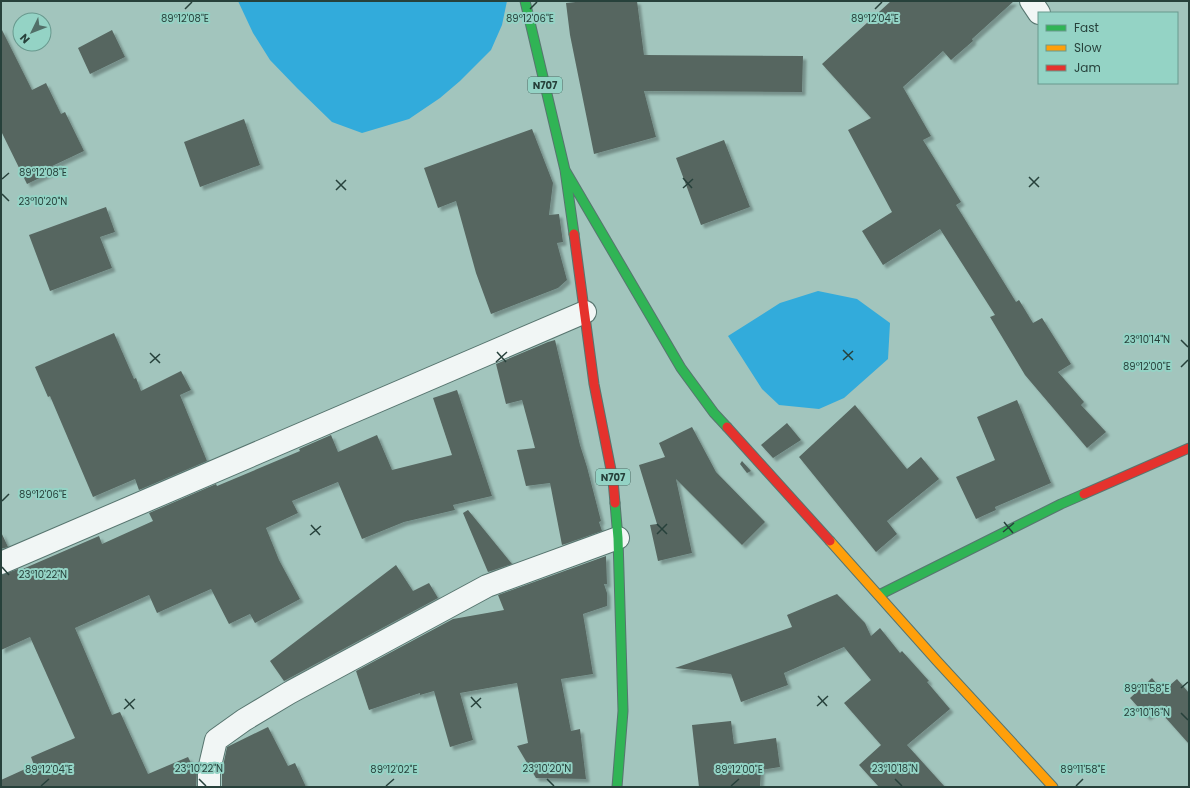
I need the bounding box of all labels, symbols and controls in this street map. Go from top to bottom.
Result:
text: 89°12'08"E [161,11,209,26]
text: 89°12'06"E [506,11,554,26]
text: 89°12'04"E [851,11,899,26]
north arrow [12,12,52,52]
legend [1038,12,1178,84]
text: Fast [1074,19,1099,36]
text: N [16,30,33,47]
text: Slow [1074,39,1102,56]
text: Jam [1074,59,1101,76]
road number: N707 [528,77,562,93]
text: 89°12'08"E [19,165,67,180]
text: 23°10'20"N [19,194,67,209]
text: 23°10'14"N [1124,332,1170,347]
text: 89°12'00"E [1123,359,1171,374]
road number: N707 [596,469,630,485]
text: 89°12'06"E [19,487,67,502]
text: 23°10'22"N [19,567,67,582]
text: 89°11'58"E [1124,681,1170,696]
text: 23°10'16"N [1124,705,1170,720]
text: 23°10'22"N [175,761,223,776]
text: 23°10'20"N [523,761,571,776]
text: 23°10'18"N [872,761,918,776]
text: 89°12'04"E [25,762,73,777]
text: 89°12'02"E [370,762,418,777]
text: 89°12'00"E [715,762,763,777]
text: 89°11'58"E [1060,762,1106,777]

